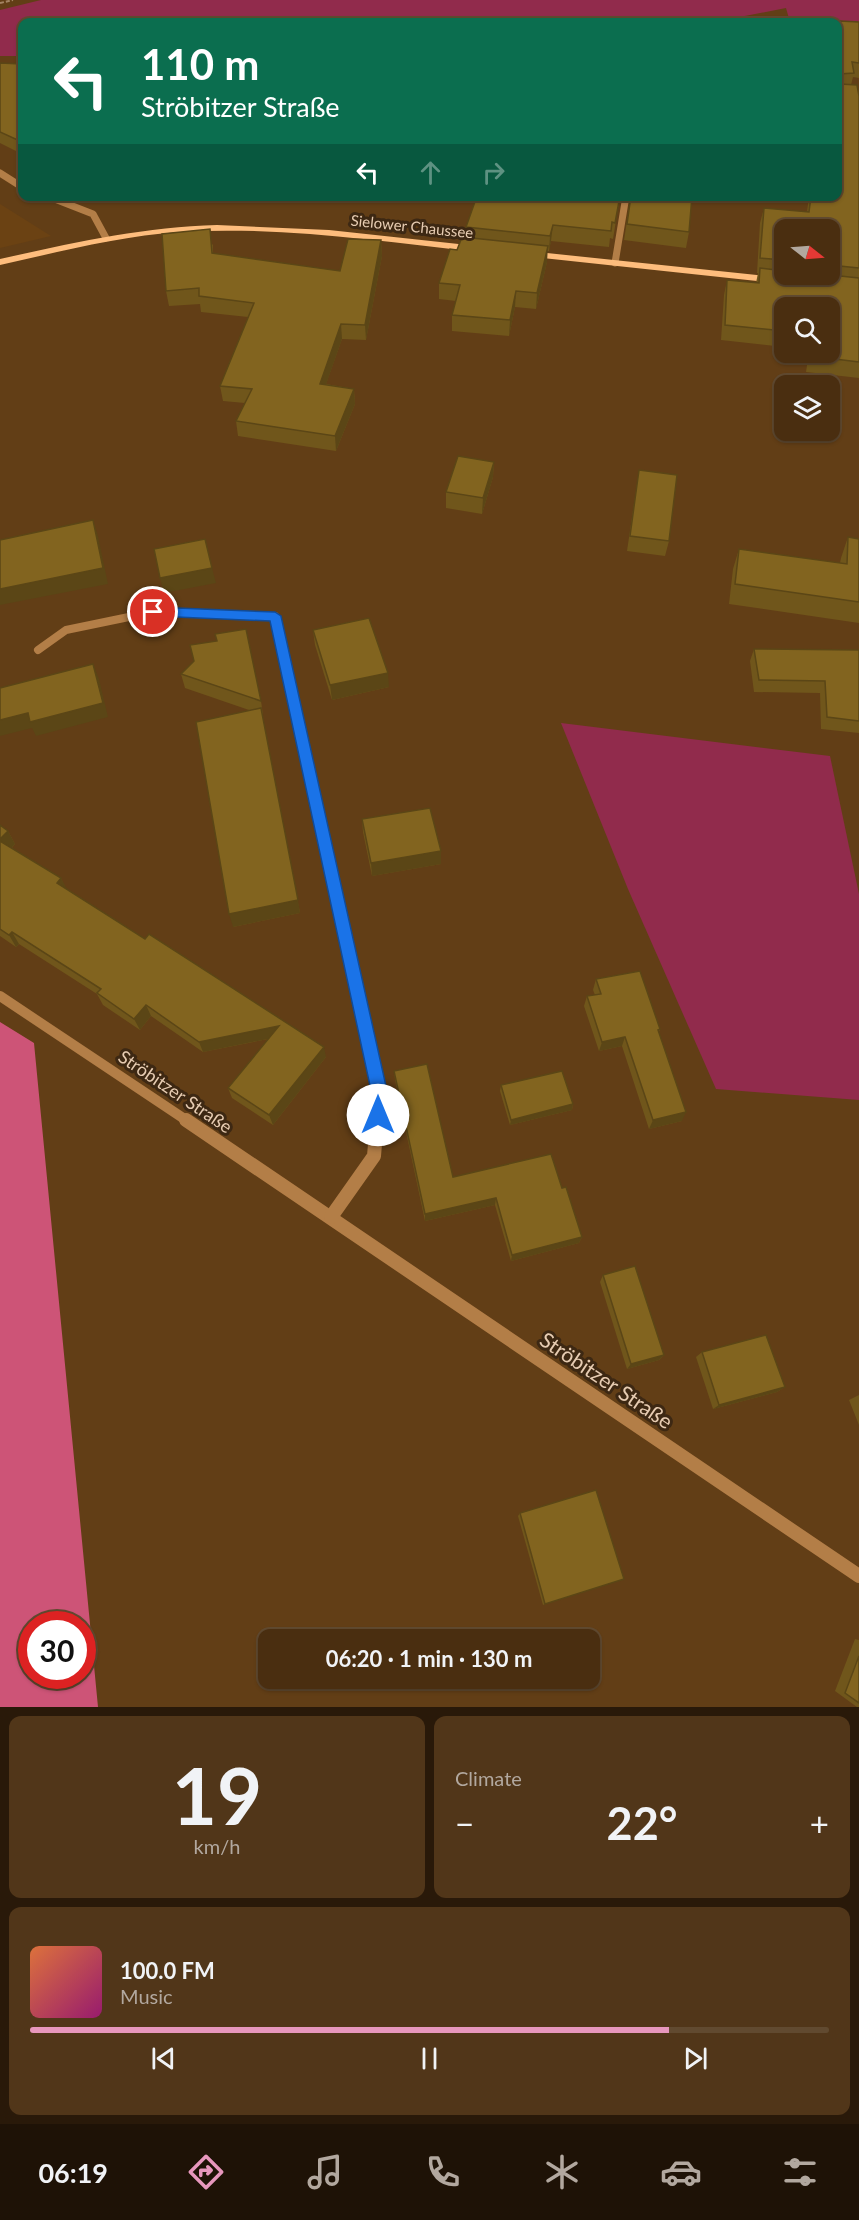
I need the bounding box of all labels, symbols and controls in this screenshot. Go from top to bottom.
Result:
text: 110 m [141,39,259,89]
icon: left [42,42,120,120]
text: Ströbitzer Straße [141,90,340,123]
icon: left [351,156,384,189]
icon: ahead [414,156,447,189]
icon: right [477,156,510,189]
street label: Sielower Chaussee [350,211,474,241]
north arrow [774,219,840,285]
map controls [774,219,840,441]
button: search [774,297,840,363]
button: layers [774,375,840,441]
pin [127,586,178,637]
icon: arrive [136,595,169,628]
street label: Ströbitzer Straße [115,1045,237,1137]
position arrow [346,1083,410,1147]
street label: Ströbitzer Straße [536,1326,678,1433]
speed limit sign: 30 [18,1611,96,1689]
text: 06:20 · 1 min · 130 m [326,1645,532,1672]
text: 19 [172,1748,262,1842]
text: Climate [455,1766,522,1790]
text: 22° [607,1796,677,1850]
text: − [455,1803,474,1843]
text: + [810,1803,829,1843]
text: km/h [194,1834,240,1858]
text: 100.0 FM [120,1957,215,1984]
text: Music [120,1984,173,2008]
icon: previous [147,2042,180,2075]
icon: pause [413,2042,446,2075]
icon: next [679,2042,712,2075]
icon: directions [185,2151,227,2193]
icon: music [304,2151,346,2193]
icon: phone [422,2151,464,2193]
icon: climate [541,2151,583,2193]
icon: car [660,2151,702,2193]
icon: filters [779,2151,821,2193]
text: 06:19 [38,2156,108,2189]

